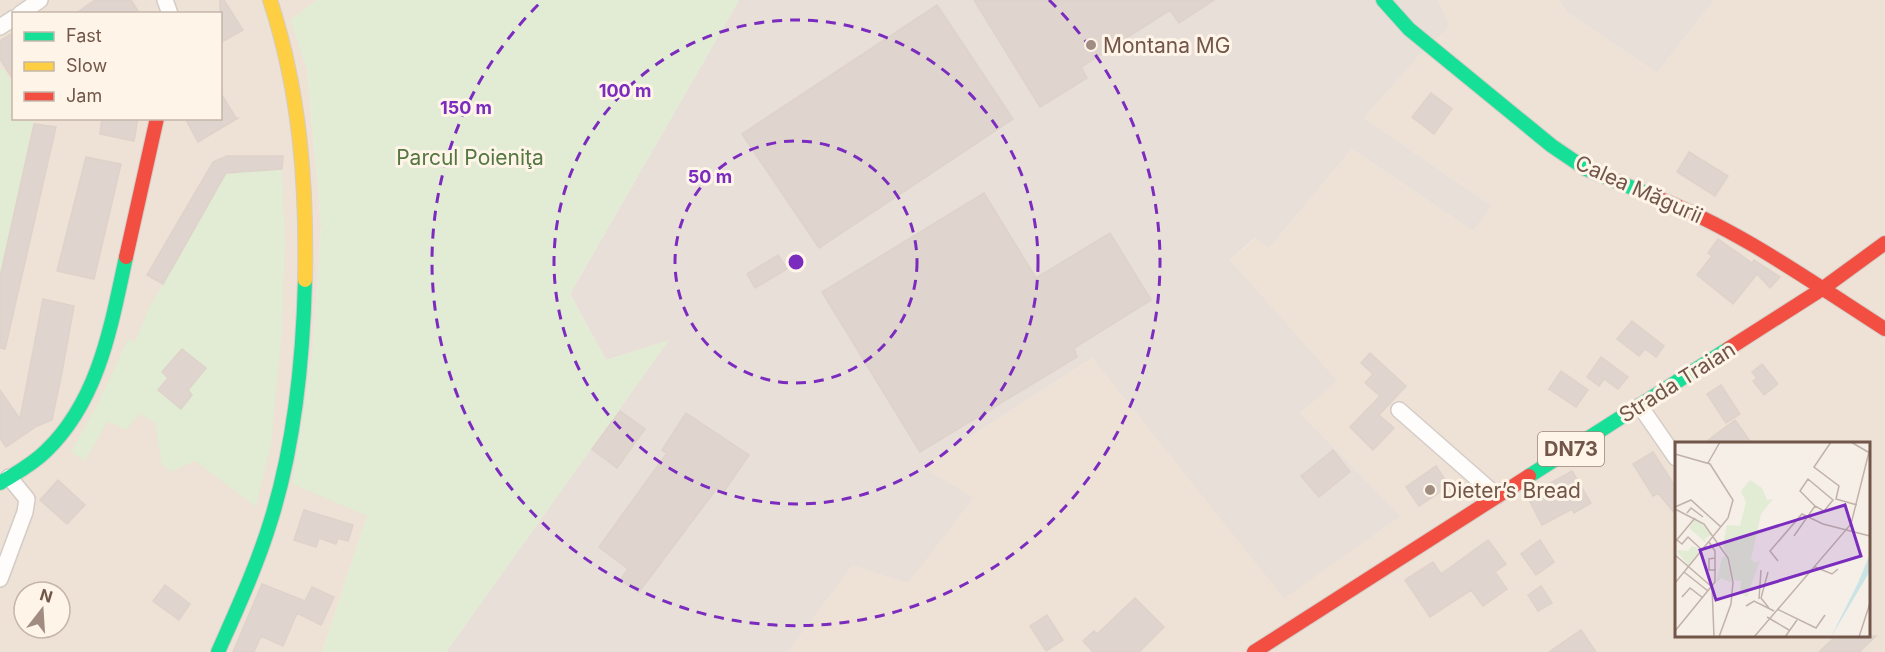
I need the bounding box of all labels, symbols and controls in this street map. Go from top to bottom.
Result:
legend [12,12,222,120]
text: Fast [66,25,102,46]
place label: Montana MG [1103,33,1230,58]
marker: Montana MG [1084,38,1098,52]
text: Slow [66,55,107,76]
text: 100 m [599,80,651,101]
text: Jam [66,85,102,106]
text: 150 m [440,97,492,118]
park label: Parcul Poieniţa [396,145,544,170]
street label: Calea Măgurii [1571,150,1707,228]
text: 50 m [688,166,732,187]
centre of rings [786,252,806,272]
street label: Strada Traian [1614,336,1740,428]
road number: DN73 [1538,432,1604,466]
inset map [1675,442,1870,637]
place label: Dieter’s Bread [1442,478,1581,503]
marker: Dieter’s Bread [1423,483,1437,497]
north arrow [12,580,72,640]
text: N [38,584,55,607]

